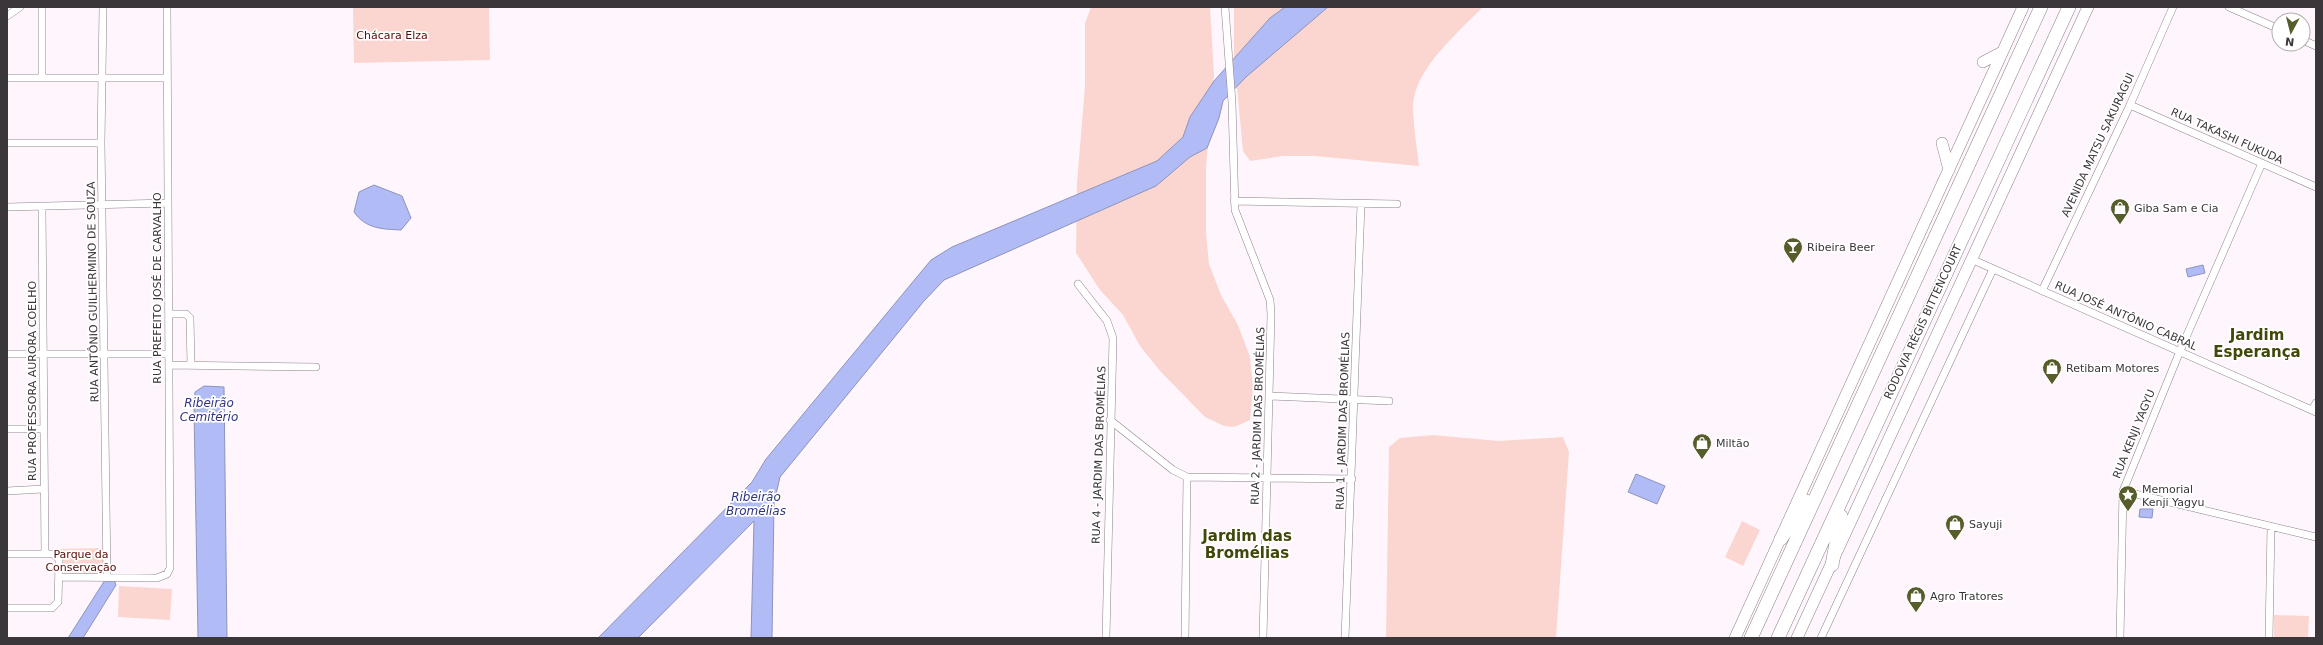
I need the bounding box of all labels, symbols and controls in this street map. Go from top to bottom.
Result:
north arrow [2271,12,2311,52]
park label: Chácara Elza [356,29,428,42]
text: N [2284,34,2295,48]
street label: AVENIDA MATSU SAKURAGUI [2059,71,2137,219]
street label: RUA TAKASHI FUKUDA [2169,105,2286,167]
street label: RUA ANTÔNIO GUILHERMINO DE SOUZA [85,181,101,403]
street label: RUA PREFEITO JOSÉ DE CARVALHO [151,192,164,384]
shop icon: Giba Sam e Cia [2109,197,2131,225]
place label: Giba Sam e Cia [2134,202,2218,215]
bar icon: Ribeira Beer [1782,236,1804,264]
place label: Ribeira Beer [1807,241,1875,254]
street label: RODOVIA RÉGIS BITTENCOURT [1881,242,1965,401]
street label: RUA JOSÉ ANTÔNIO CABRAL [2053,279,2200,354]
street label: RUA PROFESSORA AURORA COELHO [26,281,39,481]
district label: Jardim Esperança [2213,326,2301,361]
street label: RUA 2 - JARDIM DAS BROMÉLIAS [1248,327,1268,505]
street label: RUA 1 - JARDIM DAS BROMÉLIAS [1333,332,1353,510]
shop icon: Retibam Motores [2041,357,2063,385]
place label: Retibam Motores [2066,362,2160,375]
street label: RUA 4 - JARDIM DAS BROMÉLIAS [1089,366,1109,544]
street label: RUA KENJI YAGYU [2110,388,2158,480]
water label: Ribeirão Cemitério [180,396,238,424]
shop icon: Miltão [1691,432,1713,460]
place label: Miltão [1716,437,1750,450]
place label: Memorial Kenji Yagyu [2142,483,2204,509]
place icon: Memorial Kenji Yagyu [2117,484,2139,512]
water label: Ribeirão Bromélias [726,490,786,518]
shop icon: Sayuji [1944,513,1966,541]
place label: Sayuji [1969,518,2002,531]
district label: Jardim das Bromélias [1201,527,1292,562]
park label: Parque da Conservação [45,548,117,574]
shop icon: Agro Tratores [1905,585,1927,613]
place label: Agro Tratores [1930,590,2003,603]

